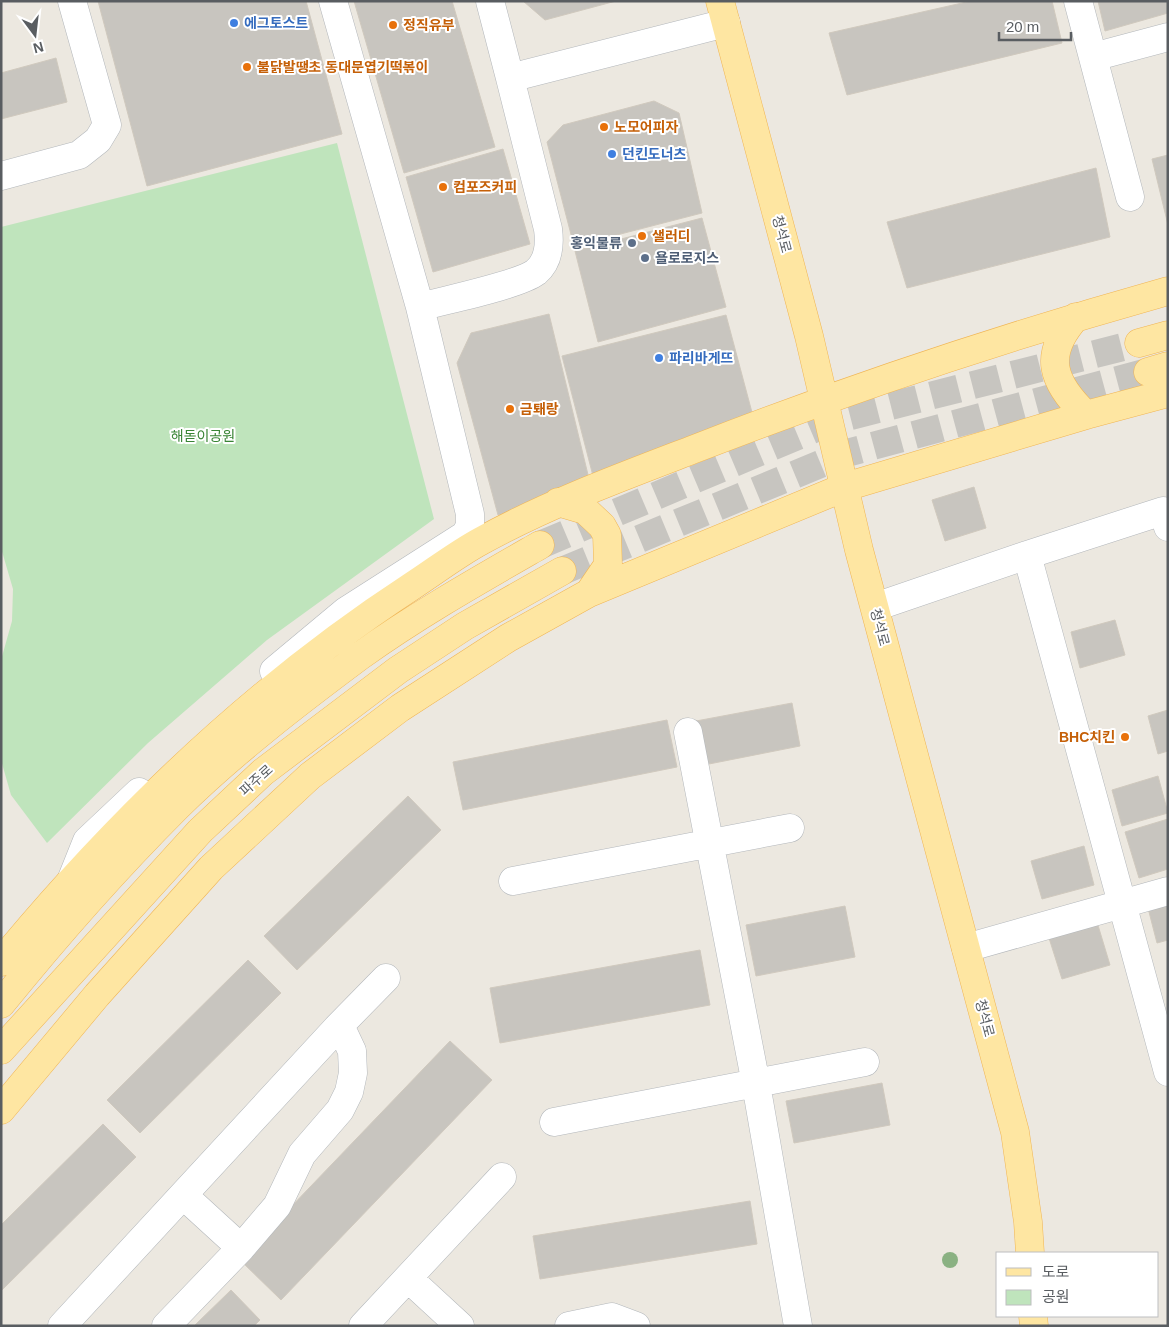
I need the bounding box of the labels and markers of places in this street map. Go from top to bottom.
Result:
place label: 에그토스트 [244,15,309,31]
marker: 에그토스트 [228,17,240,29]
place label: 정직유부 [403,17,455,33]
marker: 정직유부 [387,19,399,31]
place label: 불닭발땡초 동대문엽기떡볶이 [257,59,428,75]
marker: 불닭발땡초 동대문엽기떡볶이 [241,61,253,73]
place label: 노모어피자 [614,119,679,135]
marker: 노모어피자 [598,121,610,133]
place label: 던킨도너츠 [622,146,687,162]
marker: 던킨도너츠 [606,148,618,160]
place label: 컴포즈커피 [453,179,517,195]
marker: 컴포즈커피 [437,181,449,193]
place label: 샐러디 [652,228,691,244]
marker: 샐러디 [636,230,648,242]
place label: 홍익물류 [570,235,622,251]
marker: 홍익물류 [626,237,638,249]
place label: 욜로로지스 [655,250,720,266]
marker: 욜로로지스 [639,252,651,264]
place label: 파리바게뜨 [669,350,734,366]
marker: 파리바게뜨 [653,352,665,364]
place label: 금퇘랑 [520,401,559,417]
marker: 금퇘랑 [504,403,516,415]
place label: BHC치킨 [1059,729,1115,745]
marker: BHC치킨 [1119,731,1131,743]

